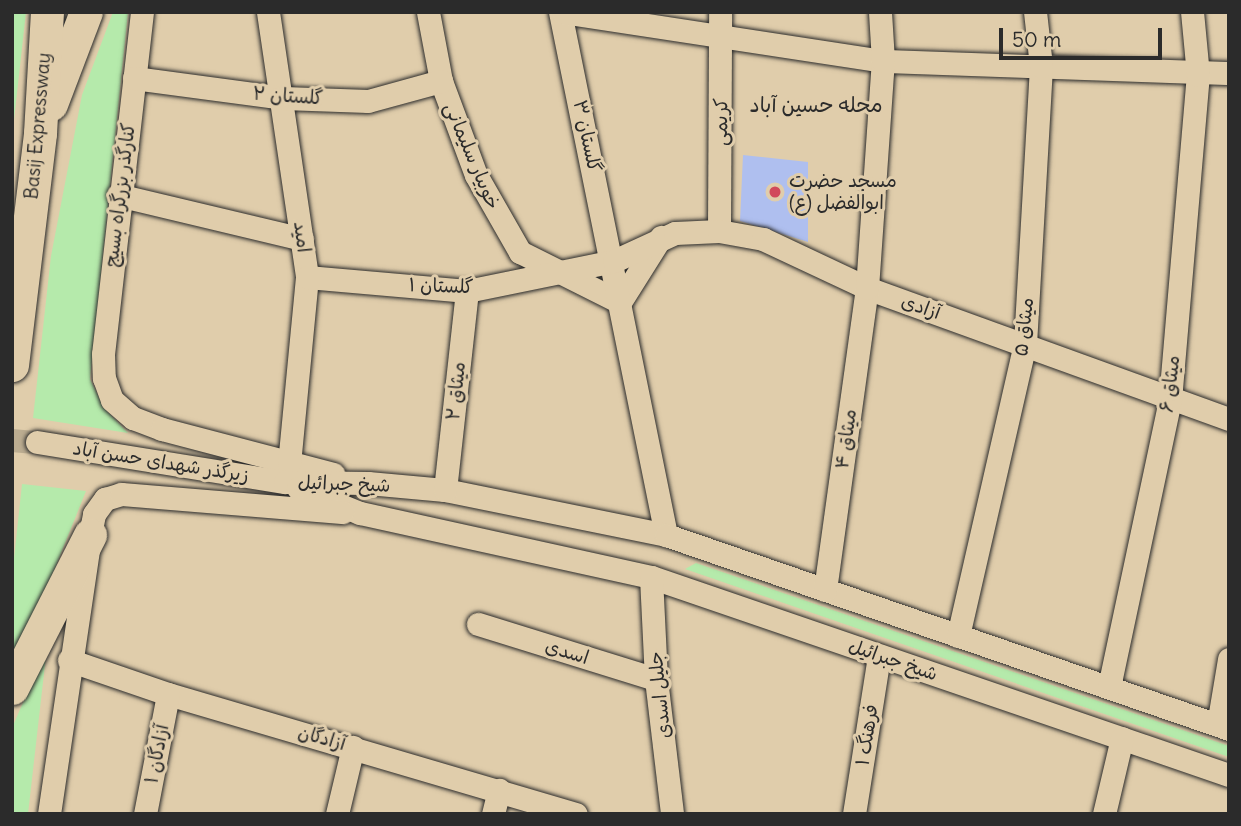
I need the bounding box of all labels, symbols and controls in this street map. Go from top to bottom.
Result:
scale bar [1003,14,1166,58]
text: 50 m [1012,26,1061,53]
street label: Basij Expressway [20,52,56,200]
street label: گلستان ۲ [252,82,324,110]
district label: محله حسین آباد [749,92,883,118]
street label: گلستان ۳ [568,98,606,174]
street label: کریمی [709,98,733,146]
street label: خوبیار سلیمانی [439,99,505,213]
street label: کنارگذر بزرگراه بسیج [100,122,140,268]
place label: مسجد حضرت ابوالفضل (ع) [789,170,897,214]
marker: مسجد حضرت ابوالفضل (ع) [767,184,783,200]
street label: امید [289,220,315,254]
street label: گلستان ۱ [408,273,474,299]
street label: آزادی [898,290,944,324]
street label: میثاق ۵ [1010,296,1038,358]
street label: میثاق ۶ [1155,354,1185,414]
street label: میثاق ۲ [442,361,470,421]
street label: میثاق ۴ [831,408,861,470]
street label: زیرگذر شهدای حسن آباد [71,437,251,487]
street label: شیخ جبرائیل [297,471,391,497]
street label: شیخ جبرائیل [845,634,941,686]
street label: اسدی [542,635,592,669]
street label: جلیل اسدی [644,650,676,740]
street label: فرهنگ ۱ [851,703,883,767]
street label: آزادگان [296,720,348,756]
street label: آزادگان ۱ [140,722,174,786]

